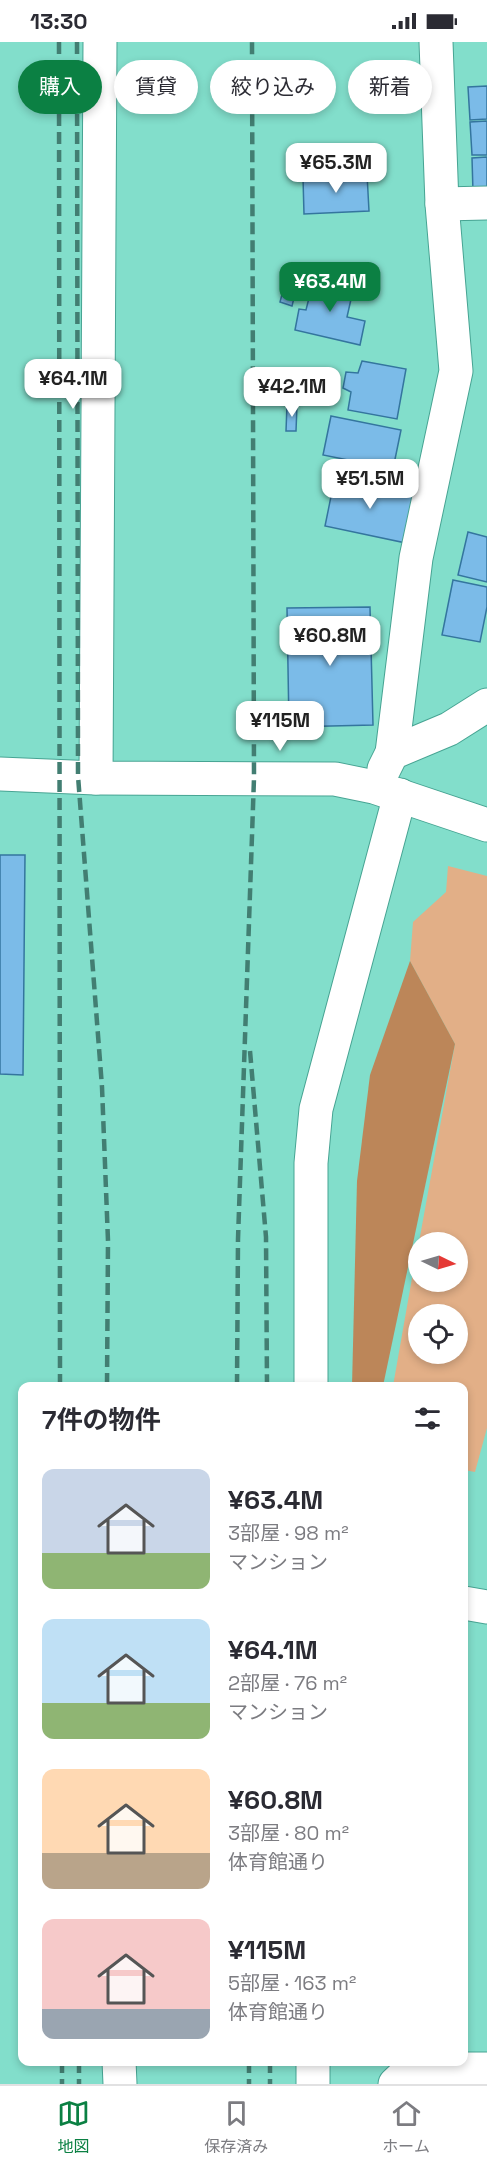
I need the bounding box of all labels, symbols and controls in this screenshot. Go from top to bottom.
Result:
text: 13:30 [30,7,88,35]
chip: 購入 [18,60,102,114]
chip: 賃貸 [114,60,198,114]
chip: 絞り込み [210,60,336,114]
chip: 新着 [348,60,432,114]
pin: ¥65.3M [287,143,385,194]
text: ¥65.3M [300,149,372,175]
pin: ¥63.4M [281,262,379,313]
text: ¥63.4M [293,268,367,294]
pin: ¥64.1M [24,359,122,410]
text: ¥64.1M [38,365,108,391]
pin: ¥42.1M [243,367,341,418]
text: ¥42.1M [258,373,326,399]
pin: ¥51.5M [321,459,419,510]
text: ¥51.5M [336,465,404,491]
pin: ¥60.8M [281,616,379,667]
text: ¥60.8M [293,622,367,648]
pin: ¥115M [238,701,322,752]
text: ¥115M [250,707,310,733]
north arrow [408,1232,468,1292]
map controls [408,1232,468,1364]
button: locate [408,1304,468,1364]
icon: filters [411,1402,444,1435]
text: 7件の物件 [42,1403,160,1437]
text: ¥63.4M [228,1483,323,1517]
icon: home [90,1493,162,1565]
text: 3部屋 · 98 m² [228,1520,348,1546]
text: マンション [228,1549,328,1575]
text: ¥64.1M [228,1633,318,1667]
icon: home [90,1643,162,1715]
text: 2部屋 · 76 m² [228,1670,347,1696]
text: マンション [228,1699,328,1725]
text: ¥60.8M [228,1783,323,1817]
icon: home [90,1793,162,1865]
text: 3部屋 · 80 m² [228,1820,349,1846]
text: 体育館通り [228,1849,328,1875]
text: ¥115M [228,1933,306,1967]
icon: home [90,1943,162,2015]
text: 5部屋 · 163 m² [228,1970,356,1996]
text: 体育館通り [228,1999,328,2025]
tab: 地図 [57,2097,90,2157]
tab: 保存済み [204,2097,268,2157]
tab: ホーム [382,2097,430,2157]

